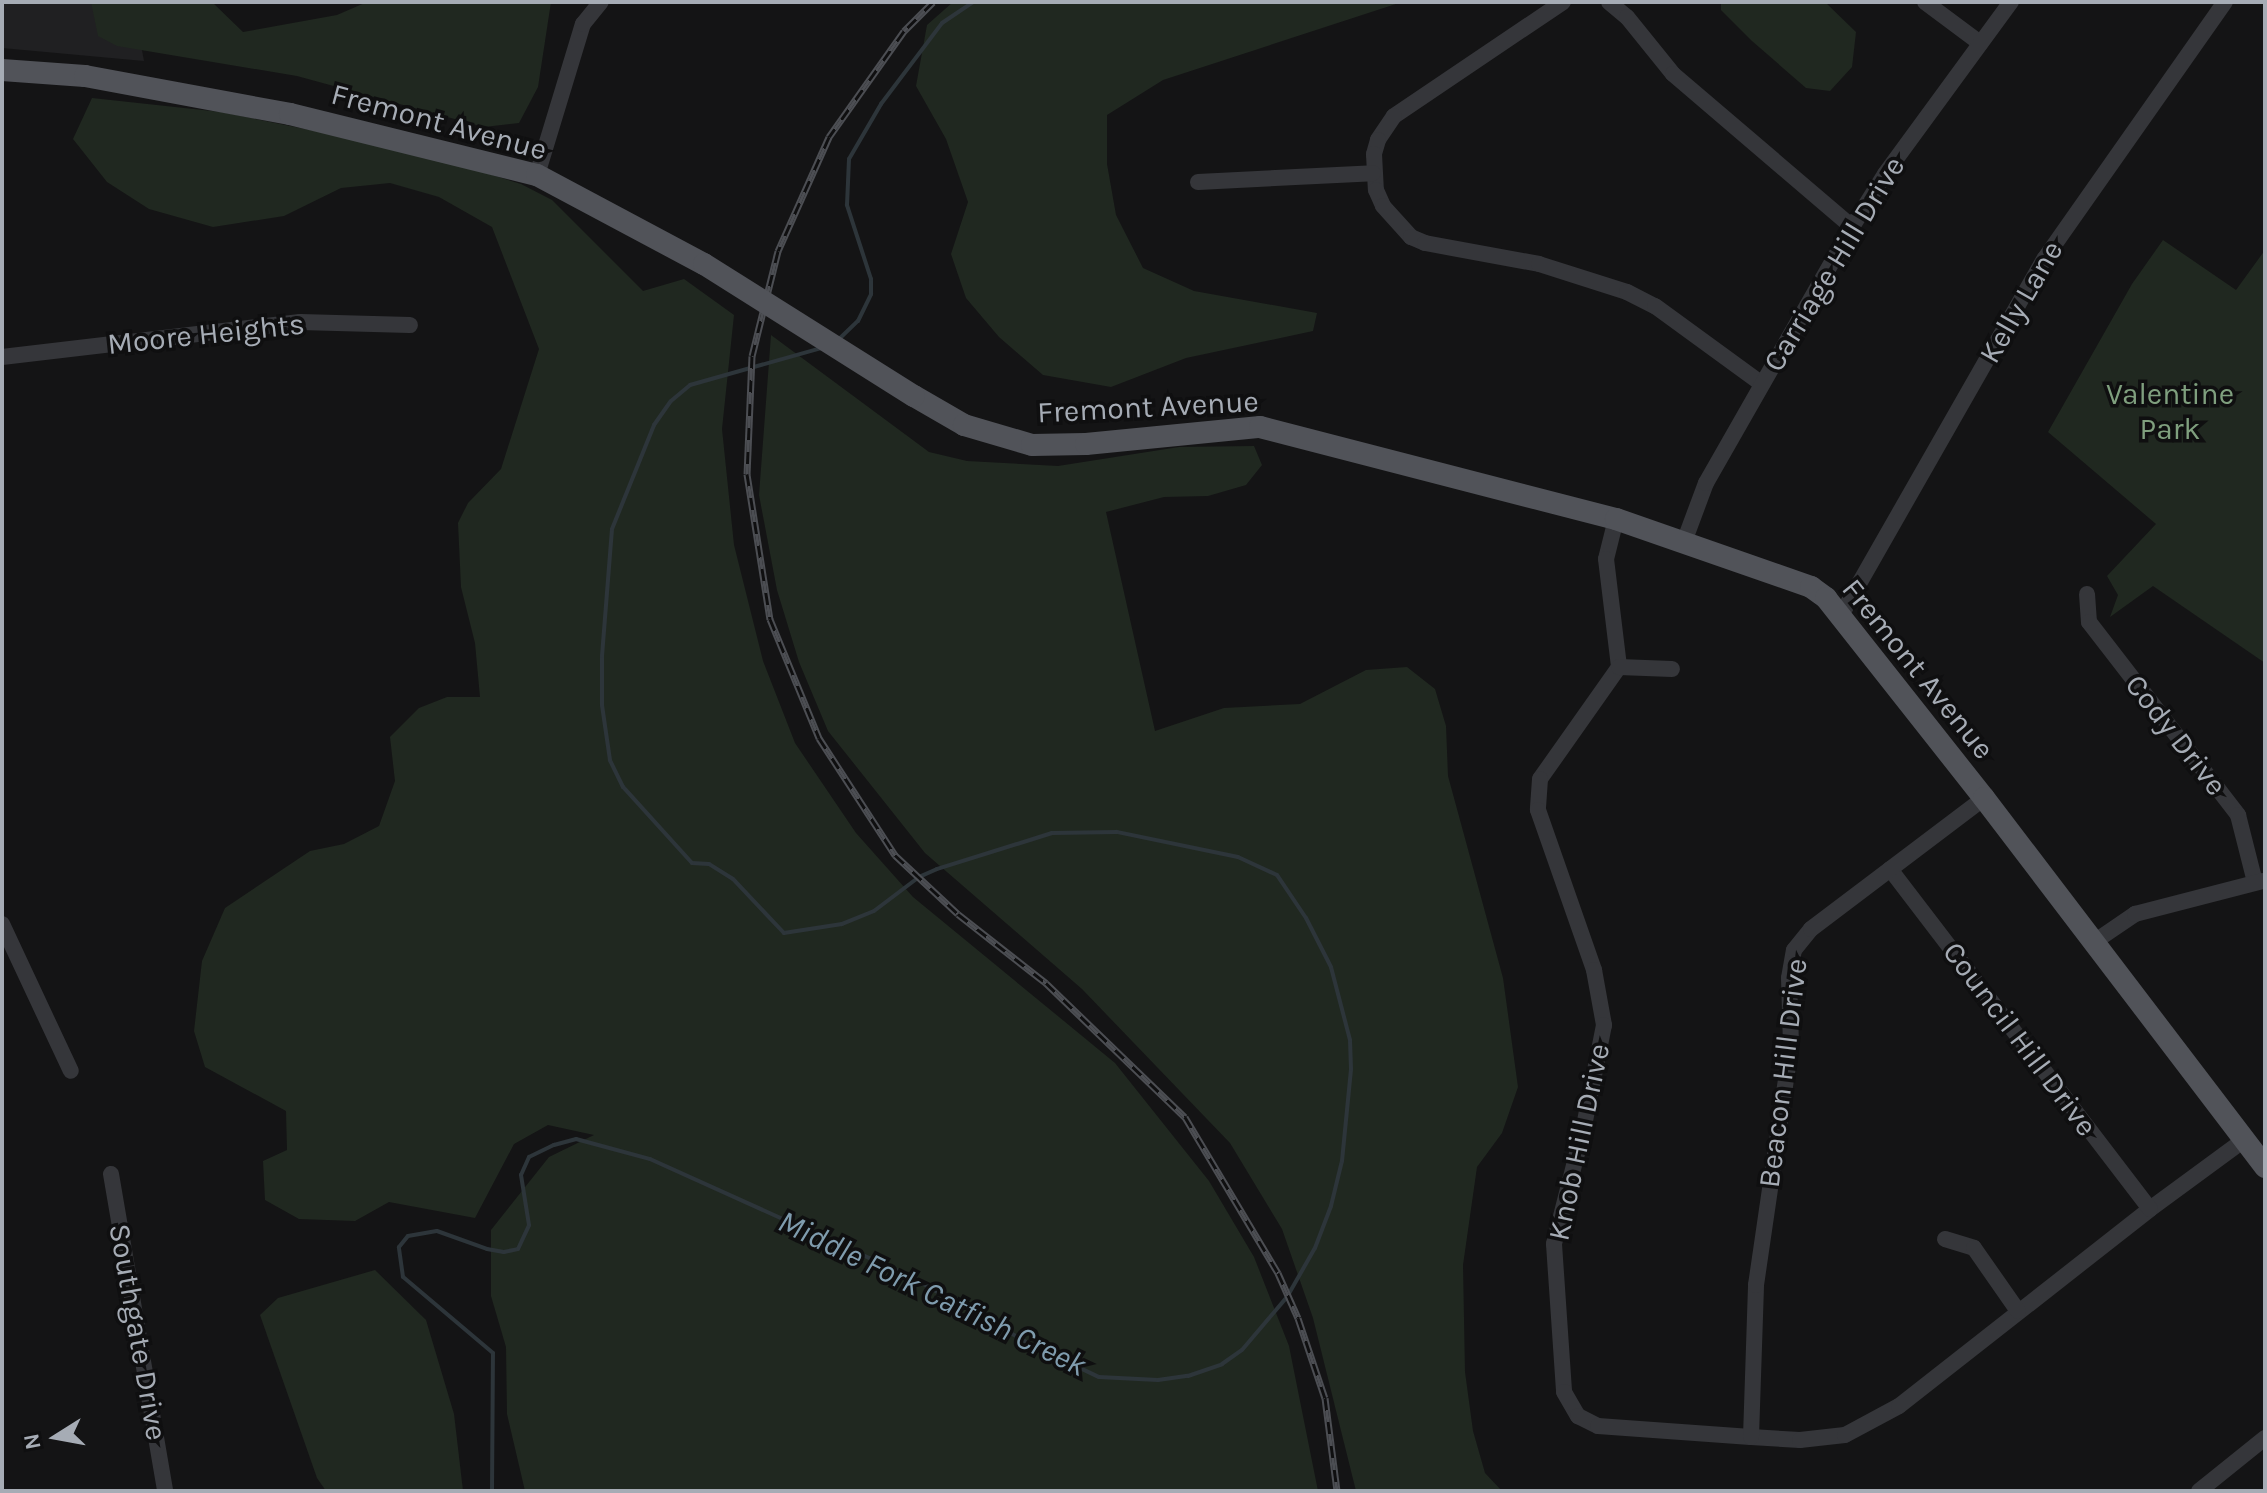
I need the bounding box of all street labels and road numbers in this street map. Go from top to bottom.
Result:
street label: Fremont Avenue [327,76,551,168]
street label: Carriage Hill Drive [1756,150,1912,378]
street label: Kelly Lane [1972,234,2070,370]
street label: Moore Heights [106,306,306,362]
street label: Fremont Avenue [1036,383,1260,431]
street label: Fremont Avenue [1834,572,2002,766]
street label: Cody Drive [2118,667,2234,803]
street label: Council Hill Drive [1935,935,2105,1143]
street label: Beacon Hill Drive [1751,956,1815,1190]
street label: Knob Hill Drive [1541,1040,1617,1244]
street label: Southgate Drive [101,1221,175,1443]

